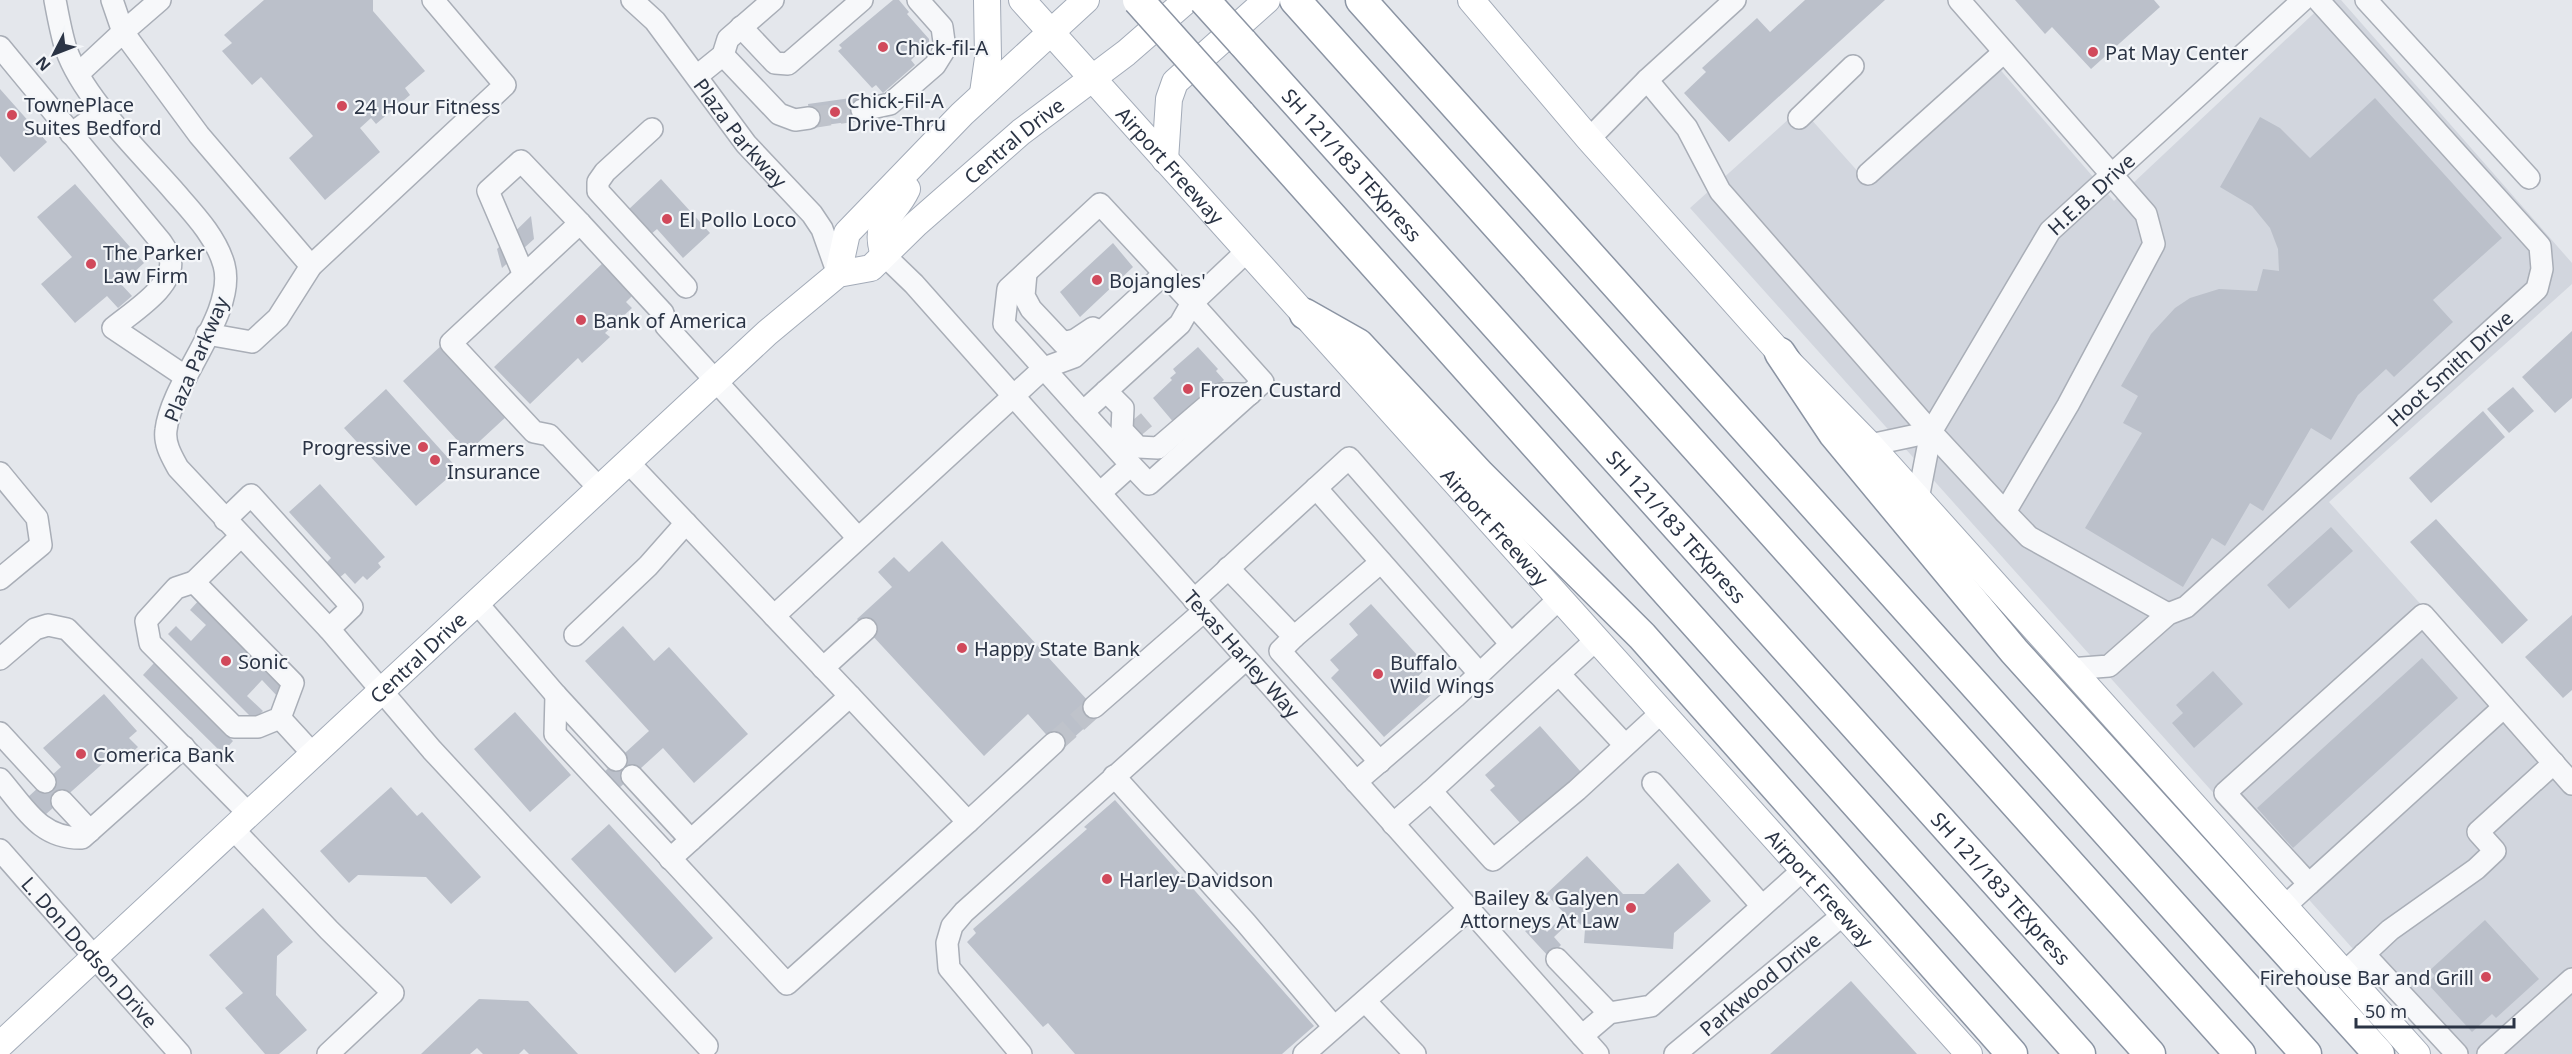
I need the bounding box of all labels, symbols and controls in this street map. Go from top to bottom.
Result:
north arrow [24,24,84,84]
place label: Chick-fil-A [895,34,989,61]
place label: Pat May Center [2105,39,2249,66]
marker: Chick-fil-A [876,40,890,54]
marker: Pat May Center [2086,45,2100,59]
text: N [30,52,55,76]
street label: Plaza Parkway [688,72,794,194]
street label: SH 121/183 TEXpress [1276,82,1428,247]
place label: Chick-Fil-A Drive-Thru [847,87,946,137]
place label: TownePlace Suites Bedford [24,91,162,141]
street label: Central Drive [958,91,1069,190]
place label: 24 Hour Fitness [354,93,500,120]
marker: 24 Hour Fitness [335,99,349,113]
street label: Airport Freeway [1111,101,1231,230]
marker: Chick-Fil-A Drive-Thru [828,105,842,119]
marker: TownePlace Suites Bedford [5,108,19,122]
street label: H.E.B. Drive [2041,147,2140,241]
place label: El Pollo Loco [679,206,797,233]
marker: El Pollo Loco [660,212,674,226]
place label: The Parker Law Firm [103,239,205,289]
marker: The Parker Law Firm [84,257,98,271]
place label: Bojangles' [1109,267,1206,294]
marker: Bojangles' [1090,273,1104,287]
street label: Plaza Parkway [157,291,235,426]
street label: Hoot Smith Drive [2381,304,2518,432]
place label: Bank of America [593,307,747,334]
marker: Bank of America [574,313,588,327]
place label: Frozen Custard [1200,376,1342,403]
marker: Frozen Custard [1181,382,1195,396]
place label: Progressive [302,434,411,461]
place label: Farmers Insurance [447,435,540,485]
marker: Progressive [416,440,430,454]
street label: SH 121/183 TEXpress [1601,444,1753,609]
marker: Farmers Insurance [428,453,442,467]
street label: Airport Freeway [1435,462,1556,592]
street label: Texas Harley Way [1178,584,1307,724]
street label: Central Drive [364,606,472,709]
place label: Happy State Bank [974,635,1140,662]
marker: Happy State Bank [955,641,969,655]
place label: Sonic [238,648,288,675]
place label: Buffalo Wild Wings [1390,649,1494,699]
marker: Sonic [219,654,233,668]
marker: Buffalo Wild Wings [1371,667,1385,681]
place label: Comerica Bank [93,741,235,768]
marker: Comerica Bank [74,747,88,761]
street label: SH 121/183 TEXpress [1925,806,2077,971]
street label: Airport Freeway [1760,824,1880,953]
place label: Harley-Davidson [1119,866,1273,893]
street label: L. Don Dodson Drive [16,871,164,1033]
marker: Harley-Davidson [1100,872,1114,886]
place label: Bailey & Galyen Attorneys At Law [1461,884,1619,934]
marker: Bailey & Galyen Attorneys At Law [1624,901,1638,915]
street label: Parkwood Drive [1694,926,1826,1042]
place label: Firehouse Bar and Grill [2259,964,2474,991]
marker: Firehouse Bar and Grill [2479,970,2493,984]
scale bar [2356,991,2514,1029]
text: 50 m [2365,999,2407,1023]

